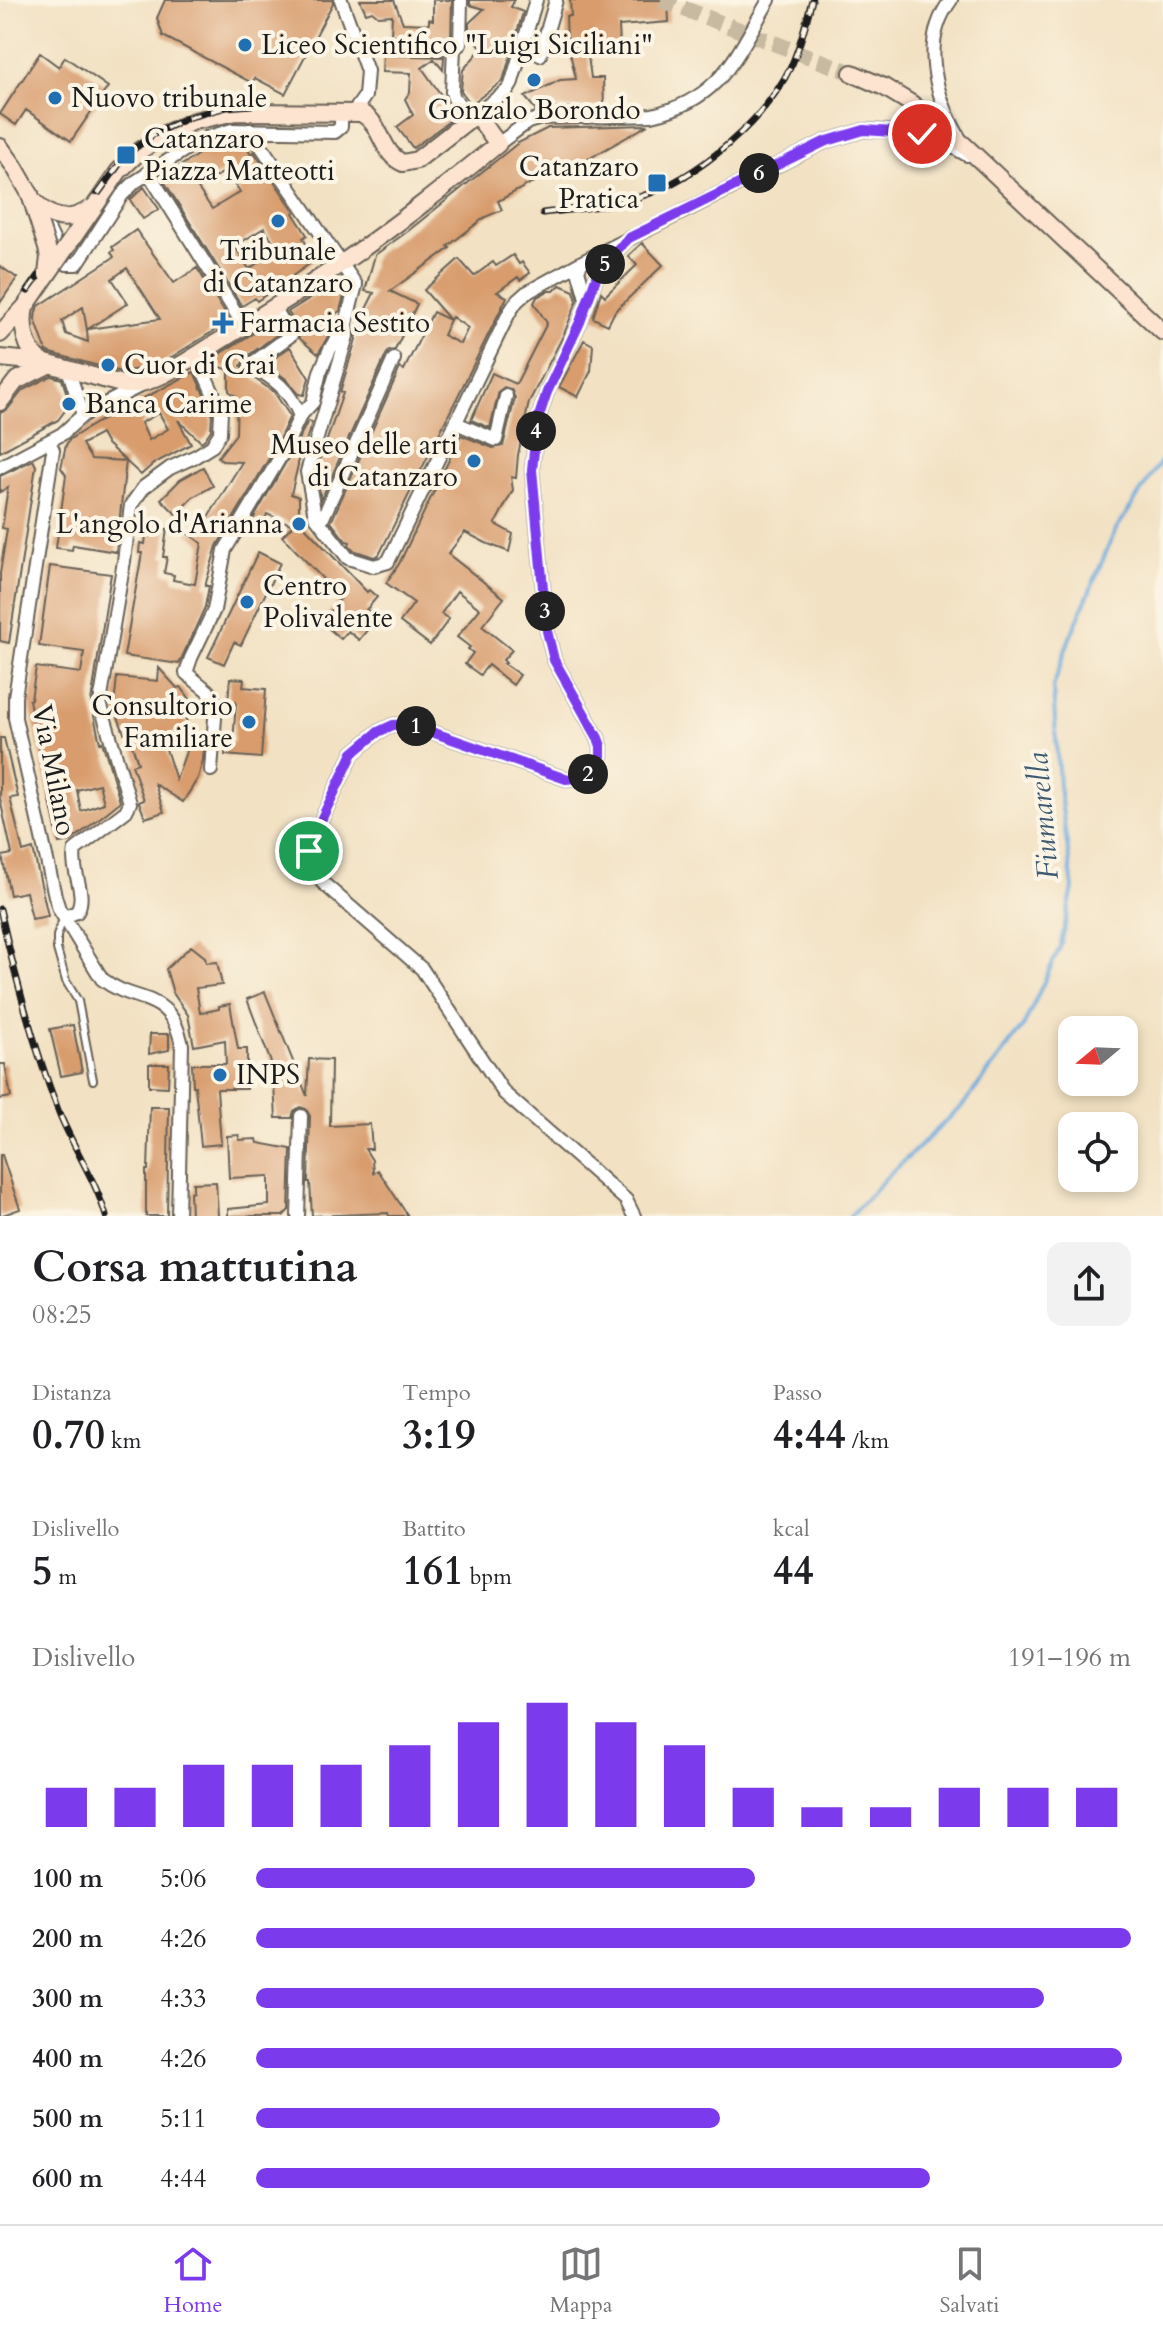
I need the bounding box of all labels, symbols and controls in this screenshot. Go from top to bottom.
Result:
place label: Liceo Scientifico "Luigi Siciliani" [261,26,653,64]
marker: Liceo Scientifico "Luigi Siciliani" [236,36,254,54]
marker: Gonzalo Borondo [525,71,543,89]
place label: Nuovo tribunale [71,79,267,117]
marker: Nuovo tribunale [46,89,64,107]
place label: Gonzalo Borondo [427,91,641,129]
pin [888,100,956,168]
icon: check [900,112,944,156]
place label: Catanzaro Piazza Matteotti [144,120,335,190]
marker: Catanzaro Piazza Matteotti [115,144,137,166]
place label: Catanzaro Pratica [519,148,639,218]
pin: 6 [739,153,779,193]
text: 6 [753,158,765,188]
marker: Catanzaro Pratica [646,172,668,194]
marker: Tribunale di Catanzaro [269,212,287,230]
place label: Tribunale di Catanzaro [203,232,353,302]
pin: 5 [585,244,625,284]
text: 5 [599,249,611,279]
place label: Farmacia Sestito [239,304,430,342]
marker: Farmacia Sestito [214,314,232,332]
place label: Cuor di Crai [124,346,276,384]
marker: Cuor di Crai [99,356,117,374]
place label: Banca Carime [85,385,252,423]
marker: Banca Carime [60,395,78,413]
pin: 4 [516,411,556,451]
text: 4 [530,416,542,446]
place label: Museo delle arti di Catanzaro [270,426,458,496]
marker: Museo delle arti di Catanzaro [465,452,483,470]
place label: L'angolo d'Arianna [56,505,283,543]
marker: L'angolo d'Arianna [290,515,308,533]
place label: Centro Polivalente [263,567,393,637]
pin: 3 [525,591,565,631]
marker: Centro Polivalente [238,593,256,611]
text: 3 [539,596,551,626]
place label: Consultorio Familiare [91,687,233,757]
street label: Via Milano [23,701,85,839]
pin: 1 [396,706,436,746]
text: 1 [410,711,422,741]
marker: Consultorio Familiare [240,713,258,731]
water label: Fiumarella [1017,751,1069,881]
pin: 2 [568,754,608,794]
text: 2 [582,759,594,789]
pin [275,817,343,885]
icon: arrive [287,829,331,873]
north arrow [1058,1016,1138,1096]
map controls [1058,1016,1138,1192]
place label: INPS [236,1056,300,1094]
marker: INPS [211,1066,229,1084]
button: locate [1058,1112,1138,1192]
text: Corsa mattutina [32,1237,358,1297]
button: share [1047,1242,1131,1326]
text: 08:25 [32,1297,92,1332]
text: Distanza [32,1378,112,1408]
text: Tempo [402,1378,471,1408]
text: Passo [773,1378,822,1408]
text: 0.70 [32,1408,105,1463]
text: 3:19 [402,1408,475,1463]
text: 4:44 [773,1408,846,1463]
text: km [105,1426,141,1456]
text: /km [846,1426,889,1456]
text: Dislivello [32,1514,119,1544]
text: Battito [402,1514,466,1544]
text: kcal [773,1514,810,1544]
text: 5 [32,1544,53,1599]
text: 161 [402,1544,464,1599]
text: 44 [773,1544,814,1599]
text: m [53,1562,77,1592]
text: bpm [464,1562,512,1592]
text: Dislivello [32,1640,135,1675]
text: 191–196 m [1008,1640,1131,1675]
text: 100 m [32,1861,103,1896]
text: 5:06 [160,1861,207,1896]
text: 200 m [32,1921,103,1956]
text: 4:26 [160,1921,207,1956]
text: 300 m [32,1981,103,2016]
text: 4:33 [160,1981,207,2016]
text: 400 m [32,2041,103,2076]
text: 4:26 [160,2041,207,2076]
text: 500 m [32,2101,103,2136]
text: 5:11 [160,2101,207,2136]
text: 600 m [32,2161,103,2196]
text: 4:44 [160,2161,207,2196]
tab: Home [164,2242,222,2320]
tab: Mappa [549,2242,613,2320]
tab: Salvati [940,2242,999,2320]

